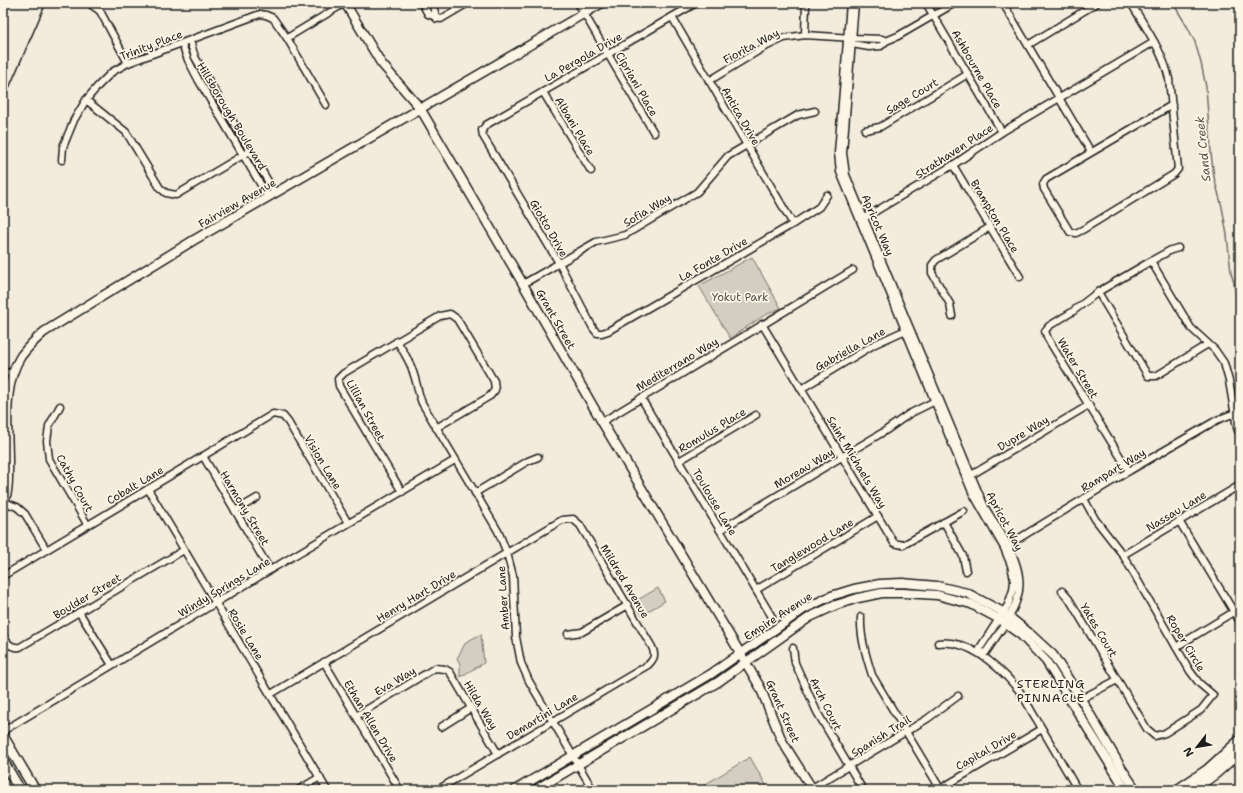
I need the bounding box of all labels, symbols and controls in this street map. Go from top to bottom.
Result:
street label: Fiorita Way [721,25,782,68]
street label: Trinity Place [118,27,185,64]
street label: Ashbourne Place [948,27,1005,111]
street label: La Pergola Drive [542,29,625,86]
street label: Cipriani Place [612,49,661,119]
street label: Hillsborough Boulevard [193,59,270,173]
street label: Sage Court [883,75,941,118]
street label: Antica Drive [718,84,763,148]
street label: Albani Place [551,94,598,158]
water label: Sand Creek [1192,115,1214,182]
street label: Strathaven Place [912,121,996,182]
street label: Fairview Avenue [196,175,279,232]
street label: Brampton Place [967,177,1022,256]
street label: Sofia Way [620,190,674,231]
street label: Apricot Way [858,192,897,258]
street label: Giotto Drive [526,197,571,260]
street label: La Fonte Drive [676,234,750,285]
street label: Grant Street [532,286,579,352]
park label: Yokut Park [712,290,768,305]
street label: Gabriella Lane [812,324,888,375]
street label: Mediterrano Way [633,334,721,395]
street label: Water Street [1053,335,1102,402]
street label: Lillian Street [343,377,389,444]
street label: Romulus Place [676,404,749,457]
street label: Dupre Way [995,412,1052,455]
street label: Saint Michaels Way [823,413,890,511]
street label: Vision Lane [300,432,345,492]
street label: Moreau Way [771,445,837,492]
street label: Rampart Way [1078,445,1148,496]
street label: Cathy Court [53,452,97,515]
street label: Cobalt Lane [104,463,166,508]
street label: Toulouse Lane [689,466,740,538]
street label: Harmony Street [216,468,273,549]
street label: Nassau Lane [1143,487,1209,535]
street label: Apricot Way [983,489,1027,554]
street label: Tanglewood Lane [768,515,856,576]
street label: Mildred Avenue [597,541,653,621]
street label: Windy Springs Lane [175,554,273,621]
street label: Amber Lane [494,565,513,631]
street label: Henry Hart Drive [374,567,459,626]
street label: Boulder Street [50,570,124,623]
street label: Empire Avenue [741,589,815,644]
street label: Yates Court [1076,600,1121,660]
street label: Rosie Lane [224,606,267,663]
street label: Roper Circle [1163,612,1209,675]
street label: Eva Way [372,663,419,700]
street label: Arch Court [806,675,845,733]
district label: STERLING PINNACLE [1017,676,1085,706]
street label: Ethan Allen Drive [340,677,401,765]
street label: Grant Street [762,677,803,745]
street label: Hilda Way [460,678,501,733]
street label: Demartini Lane [504,689,581,744]
street label: Spanish Trail [849,712,915,761]
street label: Capital Drive [953,727,1019,774]
north arrow [1177,727,1217,767]
text: N [1180,744,1198,759]

